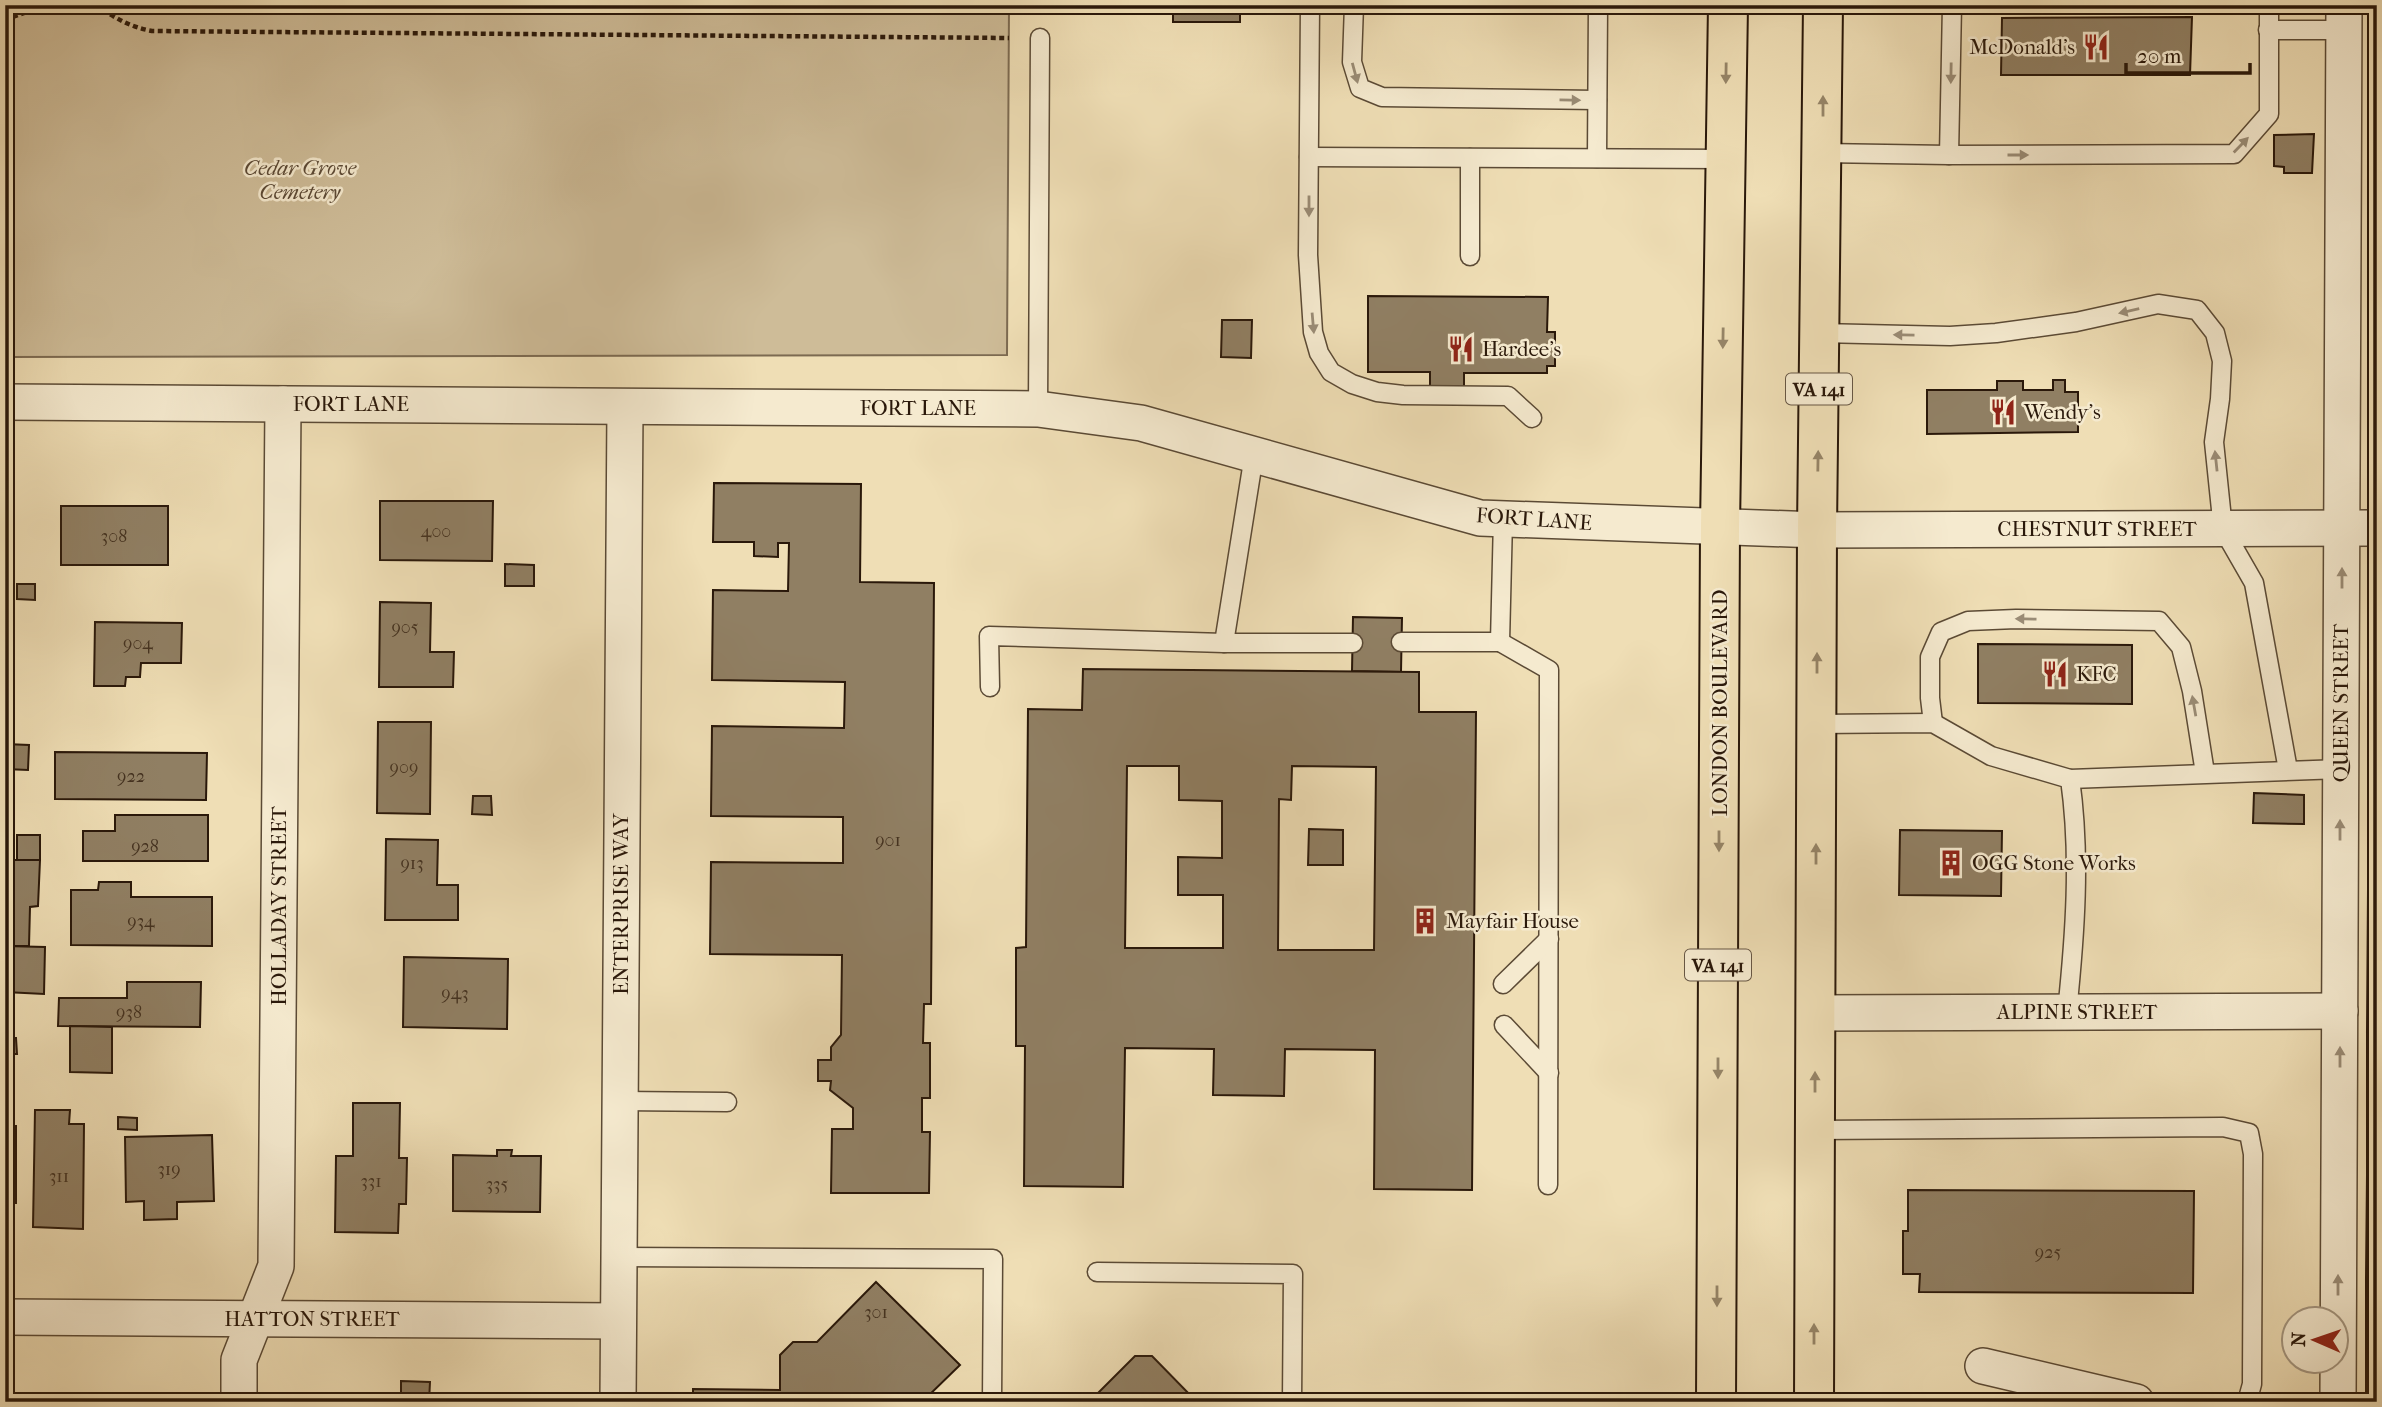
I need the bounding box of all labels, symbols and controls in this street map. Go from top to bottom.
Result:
restaurant icon: McDonald's [2081,32,2111,62]
scale bar [2126,32,2251,76]
place label: McDonald's [1969,35,2075,59]
text: 20 m [2137,44,2182,68]
one-way arrow [1351,63,1361,84]
one-way arrow [1721,63,1732,85]
one-way arrow [1945,63,1957,85]
one-way arrow [1559,94,1581,106]
one-way arrow [1817,94,1829,116]
one-way arrow [2233,136,2249,154]
one-way arrow [2007,149,2029,161]
park label: Cedar Grove Cemetery [244,156,357,204]
one-way arrow [1303,195,1314,217]
one-way arrow [2118,306,2140,317]
one-way arrow [1308,312,1319,334]
one-way arrow [1717,328,1729,350]
one-way arrow [1892,330,1914,341]
restaurant icon: Hardee's [1446,334,1476,364]
place label: Hardee's [1482,337,1562,361]
road number: VA 141 [1786,374,1852,404]
street label: FORT LANE [293,392,409,416]
street label: FORT LANE [860,396,976,420]
restaurant icon: Wendy's [1988,397,2018,427]
place label: Wendy's [2023,400,2101,424]
one-way arrow [1812,450,1824,472]
one-way arrow [2210,450,2221,472]
street label: FORT LANE [1475,503,1593,535]
street label: CHESTNUT STREET [1997,517,2198,541]
house number: 400 [421,521,451,542]
house number: 308 [101,526,127,547]
one-way arrow [2336,566,2348,588]
street label: LONDON BOULEVARD [1708,590,1732,816]
one-way arrow [2014,613,2036,625]
house number: 905 [391,617,419,638]
street label: QUEEN STREET [2329,623,2353,782]
house number: 904 [123,633,153,654]
one-way arrow [1811,651,1822,673]
restaurant icon: KFC [2040,659,2070,689]
place label: KFC [2076,662,2117,686]
one-way arrow [2188,695,2199,717]
house number: 909 [390,757,418,778]
house number: 922 [117,766,145,787]
street label: HOLLADAY STREET [267,806,291,1006]
street label: ENTERPRISE WAY [609,812,633,995]
one-way arrow [2334,818,2346,840]
house number: 901 [875,830,901,851]
one-way arrow [1713,830,1725,852]
house number: 928 [131,836,159,857]
one-way arrow [1810,843,1822,865]
building icon: OGG Stone Works [1936,848,1966,878]
place label: OGG Stone Works [1972,851,2136,875]
house number: 913 [400,853,424,874]
building icon: Mayfair House [1410,906,1440,936]
place label: Mayfair House [1446,909,1579,933]
house number: 934 [127,911,155,932]
road number: VA 141 [1685,950,1751,981]
house number: 943 [441,983,469,1004]
street label: ALPINE STREET [1996,1000,2158,1024]
house number: 938 [116,1002,142,1023]
one-way arrow [2334,1046,2345,1068]
one-way arrow [1712,1057,1724,1079]
one-way arrow [1809,1070,1821,1092]
house number: 319 [157,1159,181,1180]
house number: 311 [49,1166,69,1187]
house number: 331 [360,1171,382,1192]
house number: 335 [486,1174,508,1195]
house number: 925 [2035,1242,2061,1263]
one-way arrow [2332,1273,2344,1295]
one-way arrow [1711,1285,1723,1307]
house number: 301 [864,1302,888,1323]
north arrow [2280,1306,2350,1376]
street label: HATTON STREET [224,1307,400,1331]
one-way arrow [1808,1322,1820,1344]
text: N [2288,1331,2310,1347]

